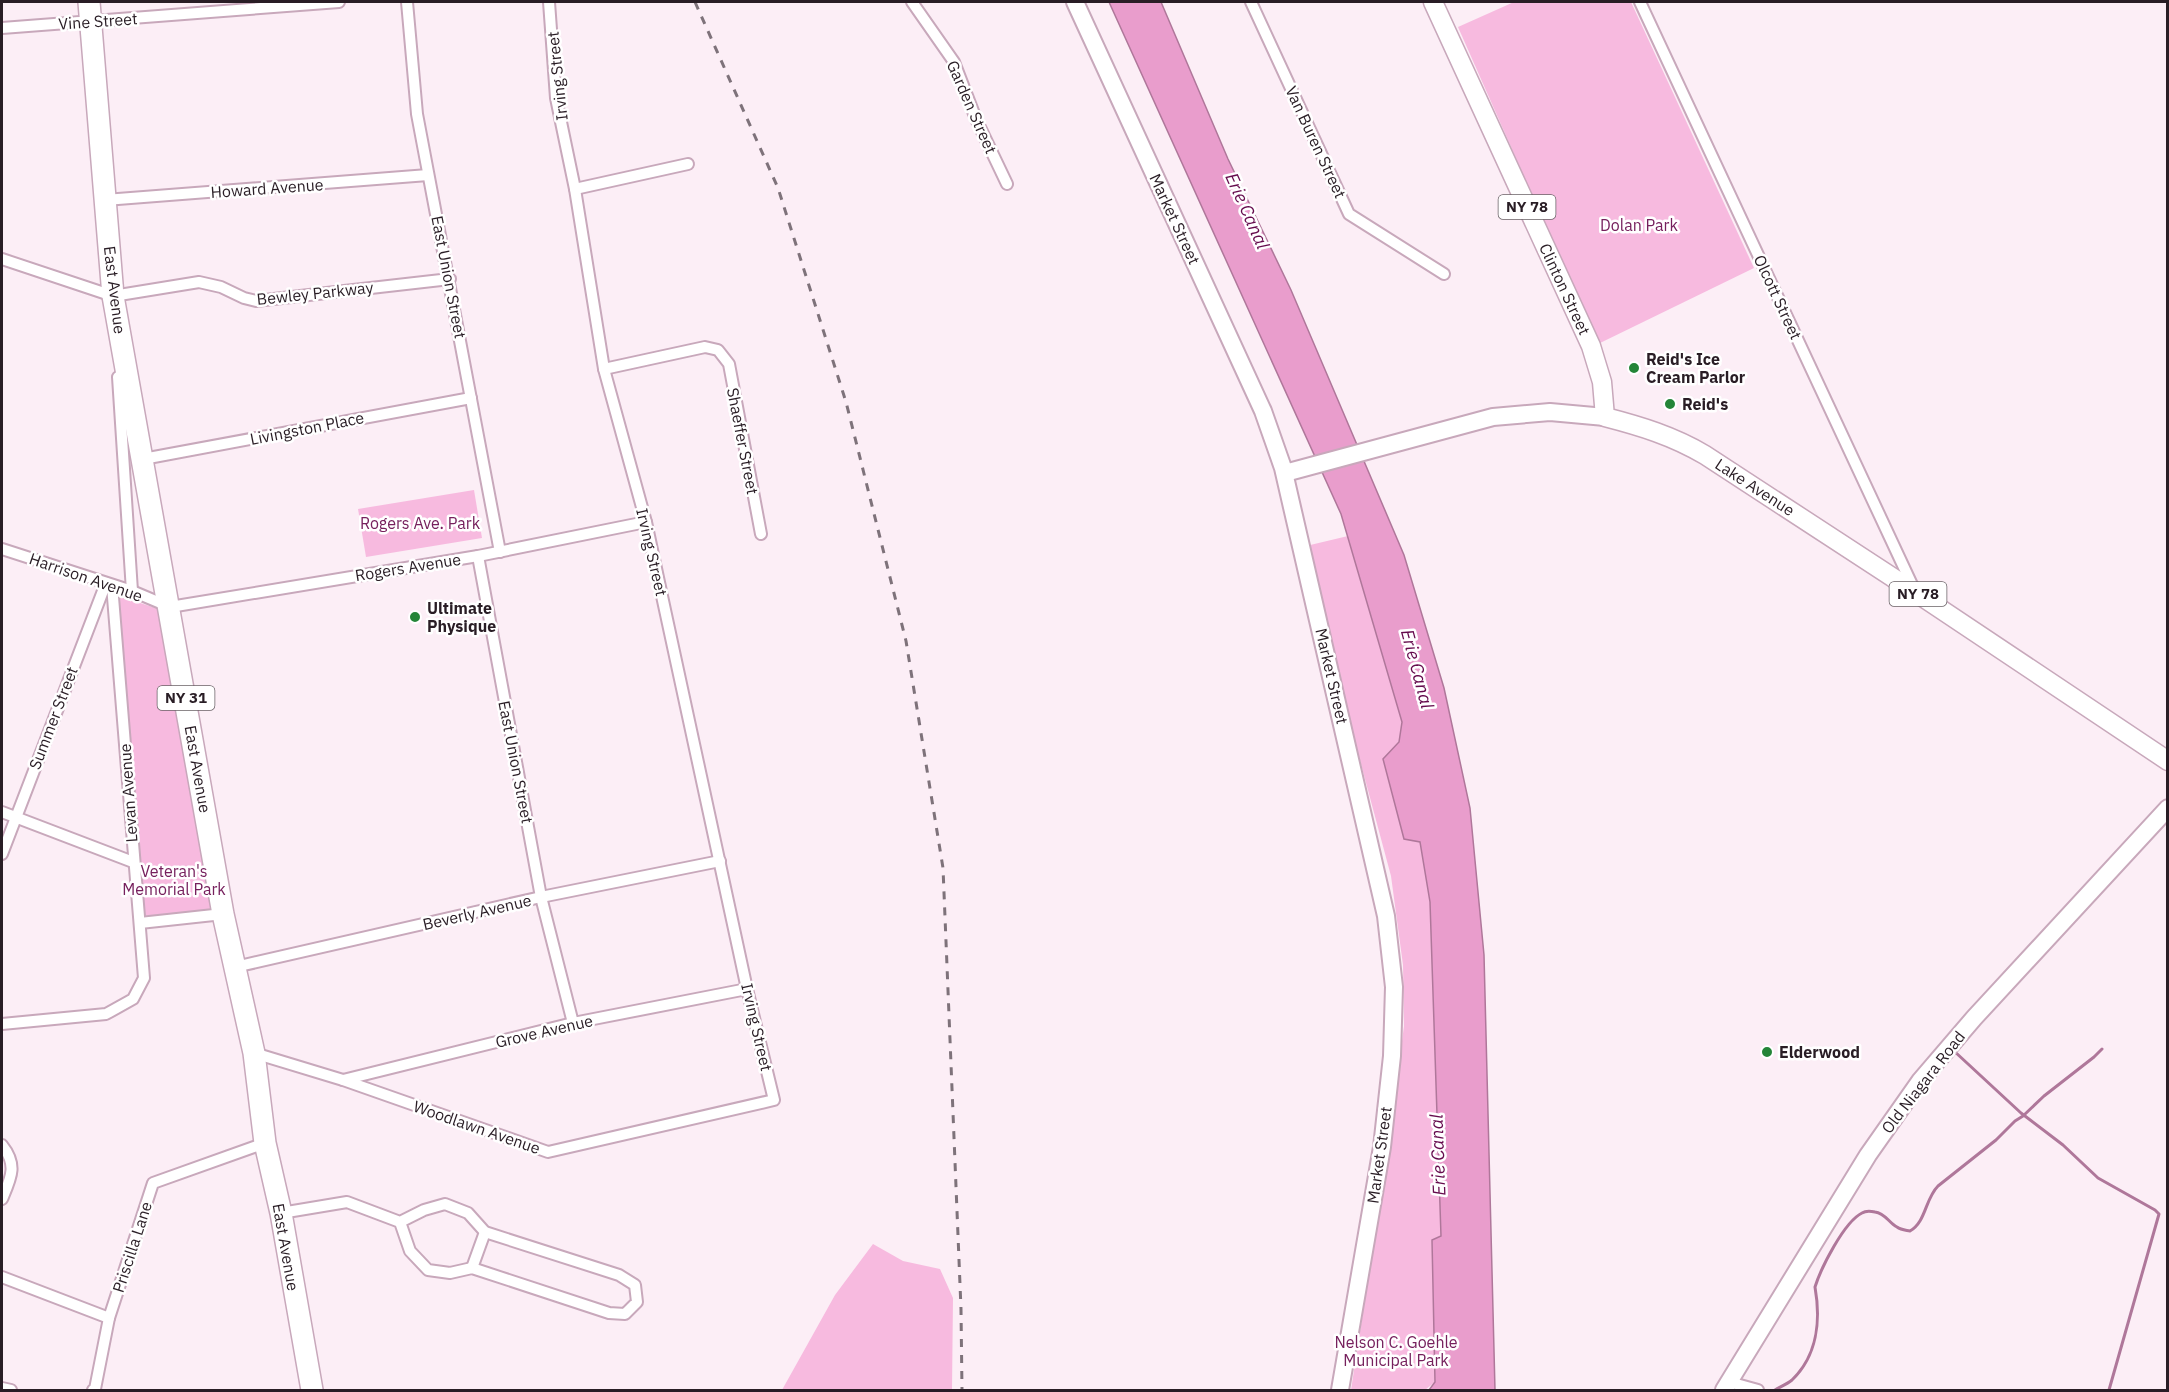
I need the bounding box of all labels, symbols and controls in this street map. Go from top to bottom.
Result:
street label: Vine Street [58,8,138,34]
street label: Irving Street [542,30,572,122]
street label: Garden Street [942,57,1002,157]
street label: Van Buren Street [1281,83,1351,201]
water label: Erie Canal [1220,169,1275,253]
street label: Market Street [1145,171,1205,267]
street label: Howard Avenue [210,174,324,202]
road number: NY 78 [1498,195,1556,219]
street label: East Union Street [427,214,471,340]
park label: Dolan Park [1600,215,1678,235]
street label: Clinton Street [1535,240,1595,338]
street label: East Avenue [100,245,130,335]
street label: Olcott Street [1750,251,1806,343]
street label: Bewley Parkway [256,277,374,309]
place label: Reid's Ice Cream Parlor [1646,349,1746,387]
marker: Reid's Ice Cream Parlor [1627,361,1641,375]
street label: Shaeffer Street [723,386,763,496]
place label: Reid's [1682,394,1728,414]
marker: Reid's [1663,397,1677,411]
street label: Livingston Place [248,407,366,449]
street label: Lake Avenue [1712,454,1799,520]
street label: Irving Street [632,506,672,598]
park label: Rogers Ave. Park [360,513,481,533]
street label: Harrison Avenue [27,548,146,606]
street label: Rogers Avenue [354,549,463,585]
road number: NY 78 [1890,582,1946,606]
place label: Ultimate Physique [427,598,496,636]
marker: Ultimate Physique [408,610,422,624]
street label: Market Street [1311,626,1353,726]
water label: Erie Canal [1396,627,1439,711]
street label: Summer Street [24,664,82,772]
road number: NY 31 [158,686,214,710]
street label: East Union Street [494,699,538,825]
street label: East Avenue [180,724,216,814]
street label: Levan Avenue [115,743,141,843]
park label: Veteran's Memorial Park [122,861,226,899]
street label: Beverly Avenue [421,890,533,934]
street label: Irving Street [737,981,777,1073]
street label: Grove Avenue [493,1010,595,1052]
street label: Old Niagara Road [1877,1027,1969,1137]
place label: Elderwood [1779,1042,1860,1062]
marker: Elderwood [1760,1045,1774,1059]
street label: Woodlawn Avenue [411,1096,543,1158]
street label: Market Street [1362,1105,1396,1205]
water label: Erie Canal [1425,1114,1450,1196]
street label: Priscilla Lane [108,1199,156,1295]
street label: East Avenue [268,1202,304,1292]
park label: Nelson C. Goehle Municipal Park [1334,1332,1458,1370]

